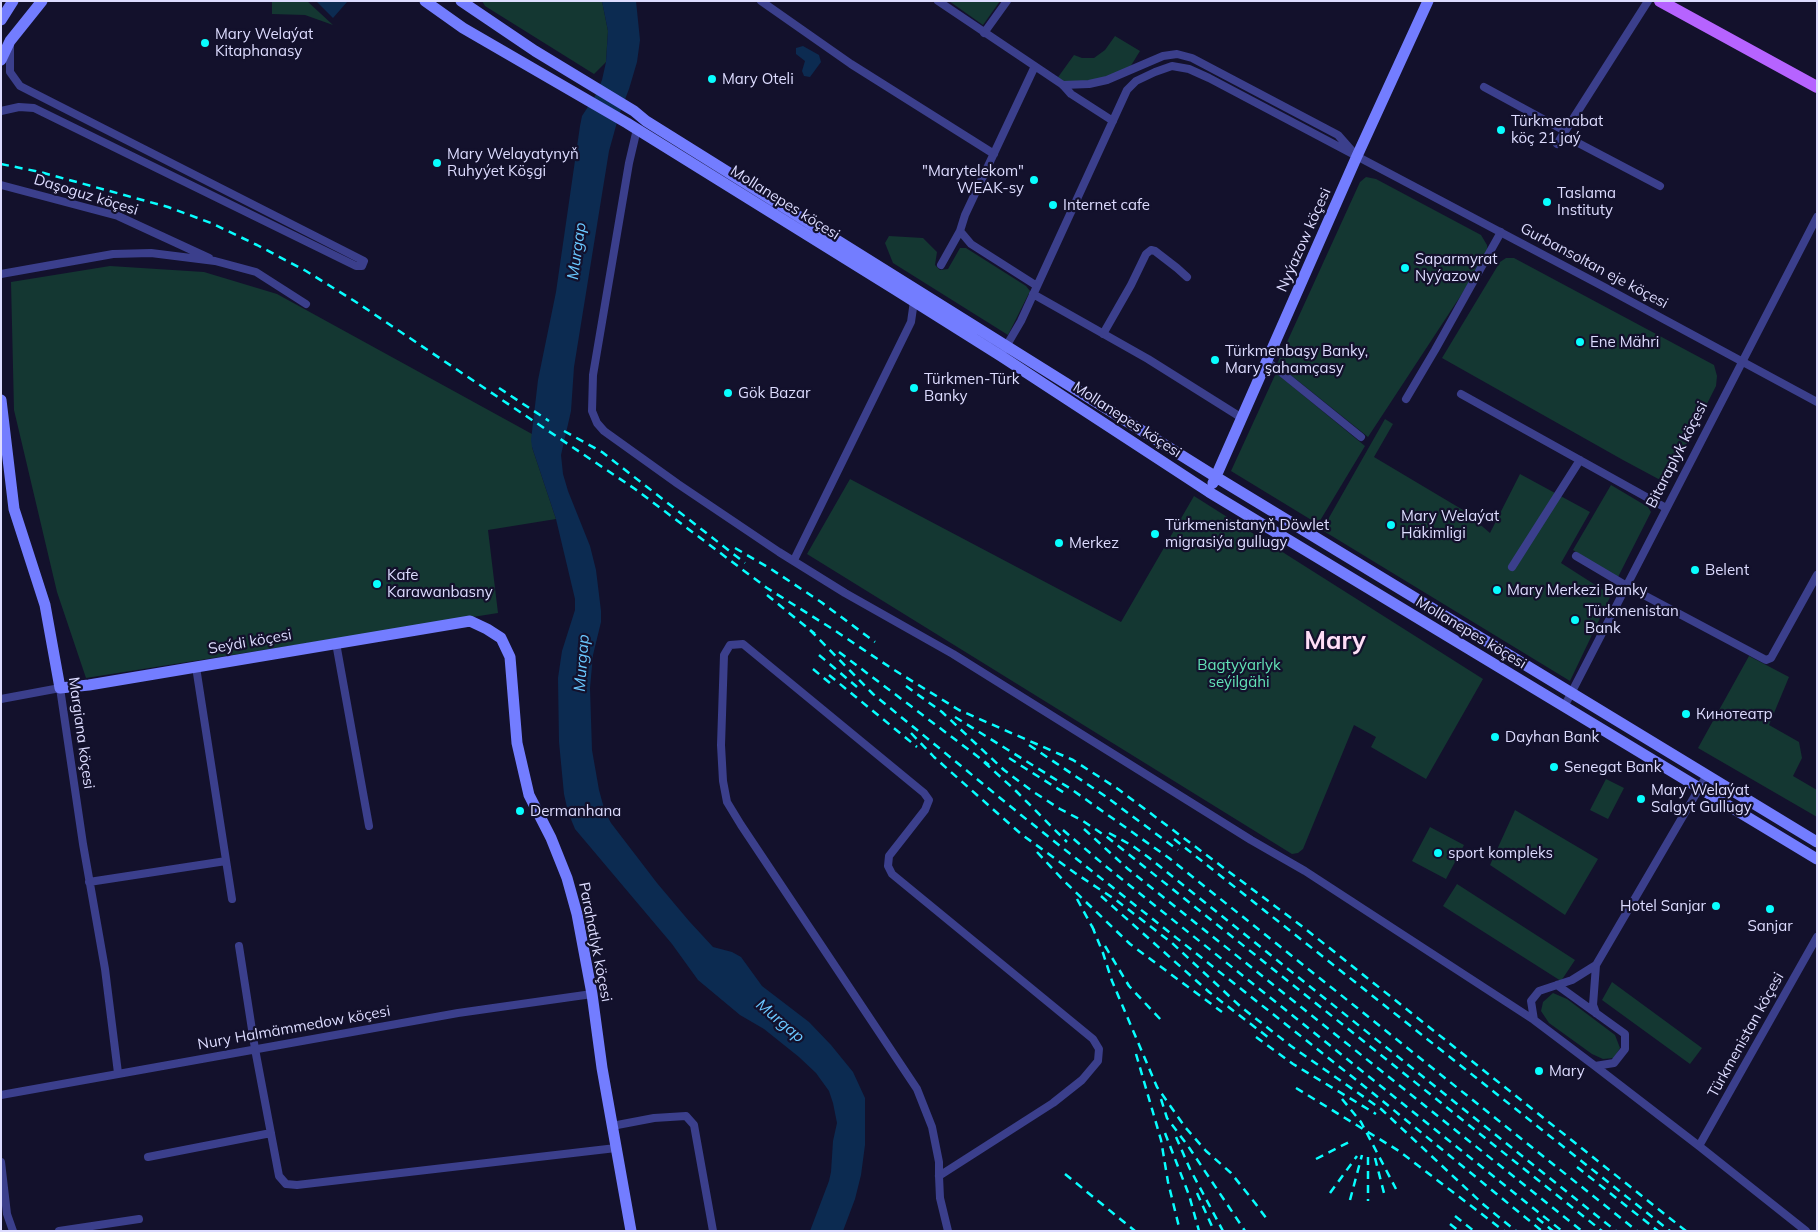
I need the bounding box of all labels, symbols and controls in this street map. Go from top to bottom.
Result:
place label: Mary Welaýat Kitaphanasy [215,25,313,60]
marker: Mary Welaýat Kitaphanasy [199,37,211,49]
place label: Mary Oteli [722,70,794,88]
marker: Mary Oteli [706,73,718,85]
place label: Türkmenabat köç 21 jaý [1511,112,1603,147]
marker: Türkmenabat köç 21 jaý [1495,124,1507,136]
place label: Mary Welayatynyň Ruhyýet Köşgi [447,145,579,180]
marker: Mary Welayatynyň Ruhyýet Köşgi [431,157,443,169]
street label: Mollanepes köçesi [727,162,843,244]
place label: "Marytelekom" WEAK-sy [922,162,1024,197]
street label: Daşoguz köçesi [32,171,140,219]
marker: "Marytelekom" WEAK-sy [1028,174,1040,186]
place label: Taslama Instituty [1557,184,1616,219]
street label: Nyýazow köçesi [1273,185,1335,295]
place label: Internet cafe [1063,196,1150,214]
marker: Taslama Instituty [1541,196,1553,208]
marker: Internet cafe [1047,199,1059,211]
street label: Gurbansoltan eje köçesi [1517,219,1671,313]
water label: Murgap [563,221,591,281]
place label: Saparmyrat Nyýazow [1415,250,1497,285]
marker: Saparmyrat Nyýazow [1399,262,1411,274]
place label: Ene Mähri [1590,333,1659,351]
marker: Ene Mähri [1574,336,1586,348]
place label: Türkmenbaşy Banky, Mary şahamçasy [1225,342,1368,377]
marker: Türkmenbaşy Banky, Mary şahamçasy [1209,354,1221,366]
place label: Türkmen-Türk Banky [924,370,1019,405]
street label: Mollanepes köçesi [1069,378,1185,462]
marker: Türkmen-Türk Banky [908,382,920,394]
place label: Gök Bazar [738,384,811,402]
marker: Gök Bazar [722,387,734,399]
street label: Bitaraplyk köçesi [1642,399,1712,511]
place label: Mary Welaýat Häkimligi [1401,507,1499,542]
place label: Türkmenistanyň Döwlet migrasiýa gullugy [1165,516,1329,551]
marker: Mary Welaýat Häkimligi [1385,519,1397,531]
marker: Türkmenistanyň Döwlet migrasiýa gullugy [1149,528,1161,540]
place label: Merkez [1069,534,1119,552]
marker: Merkez [1053,537,1065,549]
place label: Belent [1705,561,1749,579]
marker: Belent [1689,564,1701,576]
place label: Kafe Karawanbasny [387,566,493,601]
marker: Kafe Karawanbasny [371,578,383,590]
place label: Mary Merkezi Banky [1507,581,1647,599]
marker: Mary Merkezi Banky [1491,584,1503,596]
street label: Mollanepes köçesi [1413,593,1529,673]
place label: Türkmenistan Bank [1585,602,1679,637]
marker: Türkmenistan Bank [1569,614,1581,626]
street label: Seýdi köçesi [207,626,293,658]
district label: Mary [1304,626,1366,656]
water label: Murgap [570,634,594,692]
park label: Bagtyýarlyk seýilgähi [1197,656,1281,691]
street label: Margiana köçesi [64,676,98,790]
place label: Кинотеатр [1696,705,1773,723]
marker: Кинотеатр [1680,708,1692,720]
place label: Dayhan Bank [1505,728,1599,746]
marker: Dayhan Bank [1489,731,1501,743]
place label: Senegat Bank [1564,758,1661,776]
marker: Senegat Bank [1548,761,1560,773]
place label: Mary Welaýat Salgyt Gullugy [1651,781,1752,816]
marker: Mary Welaýat Salgyt Gullugy [1635,793,1647,805]
place label: Dermanhana [530,802,621,820]
marker: Dermanhana [514,805,526,817]
place label: sport kompleks [1448,844,1553,862]
marker: sport kompleks [1432,847,1444,859]
street label: Parahatlyk köçesi [575,881,615,1003]
place label: Hotel Sanjar [1620,897,1706,915]
marker: Hotel Sanjar [1710,900,1722,912]
marker: Sanjar [1764,903,1776,915]
place label: Sanjar [1747,917,1793,935]
street label: Türkmenistan köçesi [1704,969,1788,1101]
water label: Murgap [752,995,808,1047]
street label: Nury Halmämmedow köçesi [196,1002,392,1054]
place label: Mary [1549,1062,1585,1080]
marker: Mary [1533,1065,1545,1077]

